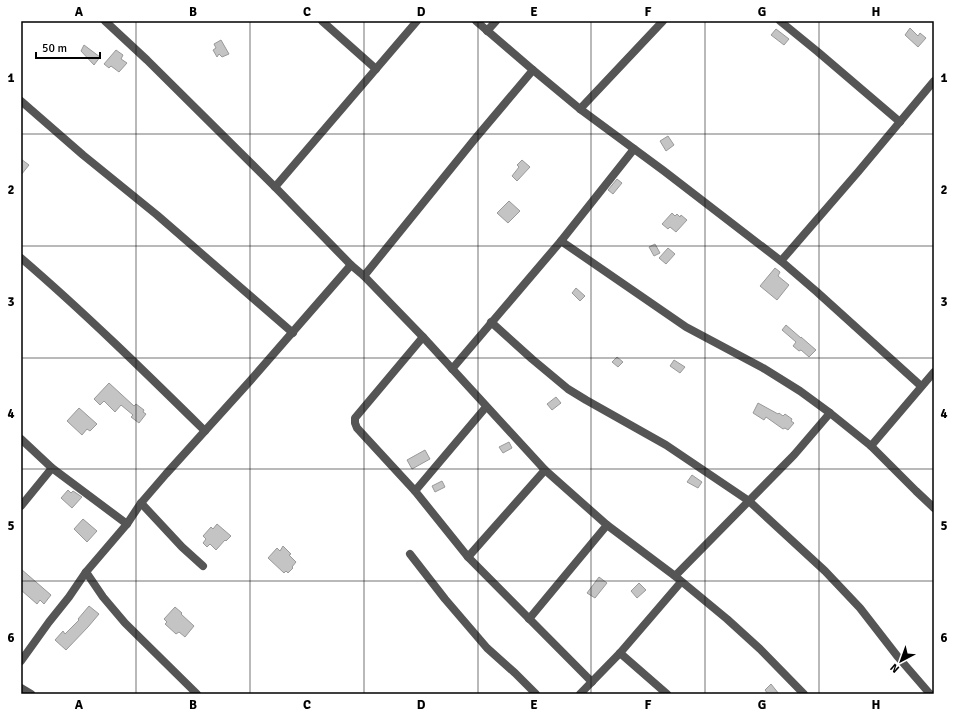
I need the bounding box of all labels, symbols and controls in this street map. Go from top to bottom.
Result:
text: A [75,4,84,20]
text: B [189,4,197,20]
text: C [303,4,311,20]
text: D [417,4,426,20]
text: E [530,4,538,20]
text: F [645,4,652,20]
text: G [758,4,766,20]
text: H [872,4,880,20]
scale bar [36,34,100,60]
text: 50 m [42,41,67,56]
text: 1 [7,70,15,86]
text: 1 [940,70,948,86]
text: 2 [7,182,15,198]
text: 2 [940,182,948,198]
text: 3 [7,294,15,310]
text: 3 [940,294,948,310]
text: 4 [7,406,15,422]
text: 4 [940,406,948,422]
text: 5 [7,518,15,534]
text: 5 [940,518,948,534]
text: 6 [7,630,15,646]
text: 6 [940,630,948,646]
north arrow [881,641,921,681]
text: N [888,661,902,676]
text: A [75,697,84,713]
text: B [189,697,197,713]
text: C [303,697,311,713]
text: D [417,697,426,713]
text: E [530,697,538,713]
text: F [645,697,652,713]
text: G [758,697,766,713]
text: H [872,697,880,713]

